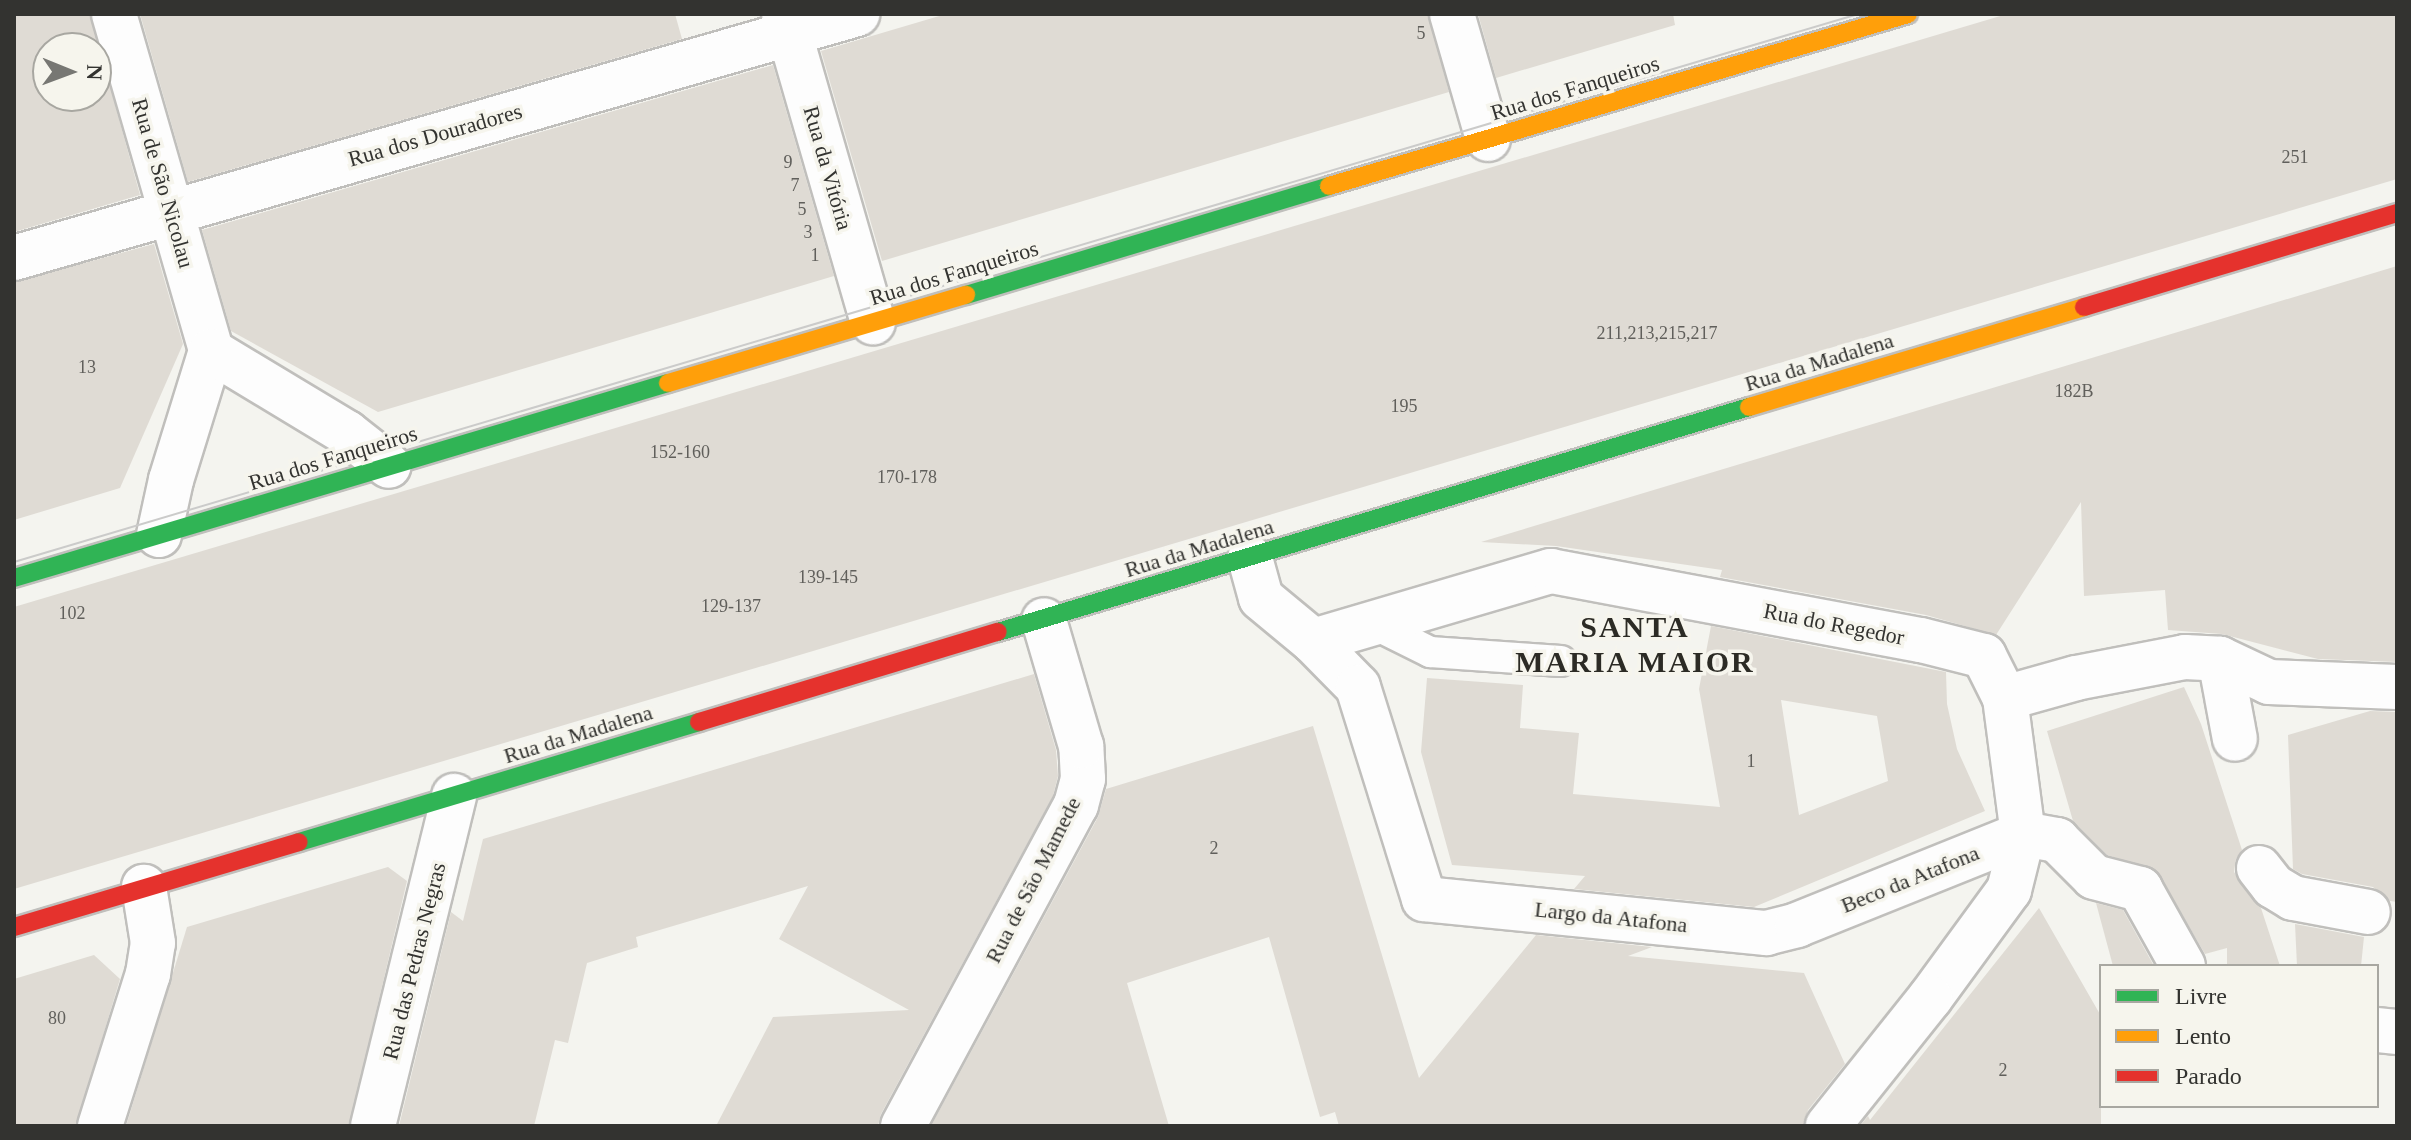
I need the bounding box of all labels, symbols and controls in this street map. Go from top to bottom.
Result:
house number: 5 [1416,22,1426,44]
north arrow [32,32,112,112]
street label: Rua dos Fanqueiros [1484,49,1666,127]
text: N [82,64,107,81]
street label: Rua de São Nicolau [126,94,200,272]
street label: Rua dos Douradores [341,96,529,174]
street label: Rua da Vitória [798,102,858,234]
house number: 251 [2280,146,2310,168]
house number: 9 [783,151,793,173]
house number: 7 [790,174,800,196]
house number: 5 [797,198,807,220]
house number: 3 [803,221,813,243]
street label: Rua dos Fanqueiros [863,234,1045,312]
house number: 1 [810,244,820,266]
house number: 211,213,215,217 [1590,322,1724,344]
street label: Rua da Madalena [1739,326,1899,398]
house number: 13 [77,356,97,378]
house number: 182B [2053,380,2095,402]
house number: 195 [1389,395,1419,417]
street label: Rua dos Fanqueiros [242,419,424,497]
house number: 152-160 [646,441,714,463]
house number: 170-178 [873,466,941,488]
street label: Rua da Madalena [1119,512,1279,584]
house number: 139-145 [794,566,862,588]
house number: 129-137 [697,595,765,617]
street label: Rua do Regedor [1759,597,1909,651]
house number: 102 [57,602,87,624]
district label: SANTA MARIA MAIOR [1531,609,1739,680]
street label: Rua da Madalena [498,698,658,770]
house number: 1 [1746,750,1756,772]
street label: Rua de São Mamede [978,789,1088,971]
house number: 2 [1209,837,1219,859]
street label: Beco da Atafona [1835,838,1985,920]
street label: Rua das Pedras Negras [375,854,453,1068]
street label: Largo da Atafona [1531,896,1691,938]
legend [2099,964,2379,1108]
text: Livre [2175,983,2227,1009]
house number: 80 [47,1007,67,1029]
text: Lento [2175,1023,2231,1049]
house number: 2 [1998,1059,2008,1081]
text: Parado [2175,1063,2242,1089]

